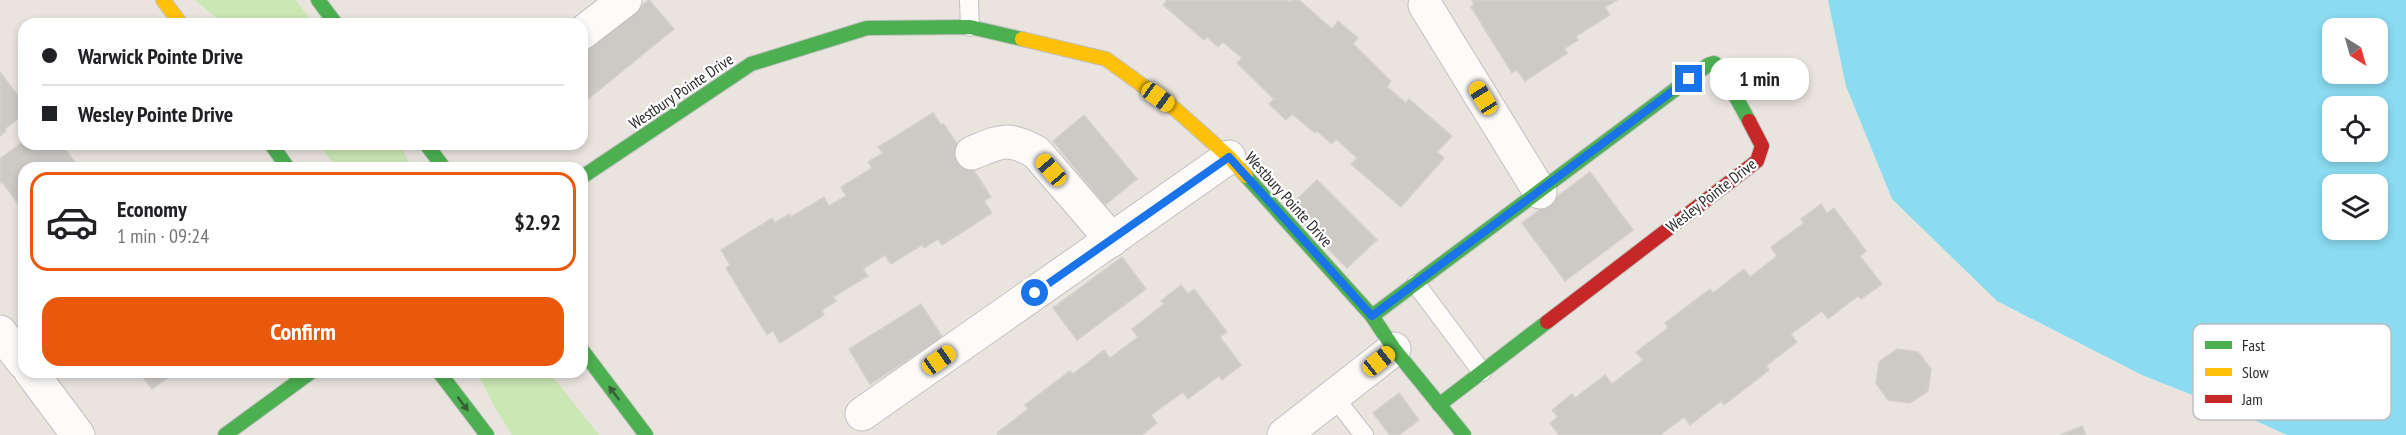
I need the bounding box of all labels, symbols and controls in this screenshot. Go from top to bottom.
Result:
north arrow [2322,18,2388,84]
map controls [2322,18,2388,240]
text: Warwick Pointe Drive [78,42,243,70]
street label: Westbury Pointe Drive [625,49,737,133]
callout: 1 min [1710,58,1809,100]
route end [1675,65,1702,92]
text: 1 min [1739,66,1780,92]
car [1466,78,1500,118]
car [1138,79,1178,115]
button: locate [2322,96,2388,162]
text: Wesley Pointe Drive [78,100,233,128]
street label: Westbury Pointe Drive [1241,147,1337,251]
car [1032,151,1070,189]
street label: Wesley Pointe Drive [1662,154,1760,236]
button: layers [2322,174,2388,240]
icon: car [45,195,99,249]
text: Economy [117,195,187,223]
text: $2.92 [514,208,561,236]
text: 1 min · 09:24 [117,223,209,249]
route start [1021,279,1048,306]
button: Confirm [42,297,564,366]
legend [2193,324,2391,420]
text: Fast [2242,335,2265,355]
car [919,342,959,378]
car [1359,343,1399,379]
text: Slow [2242,362,2269,382]
one-way arrow [608,385,620,401]
text: Jam [2241,389,2263,409]
one-way arrow [457,395,469,411]

